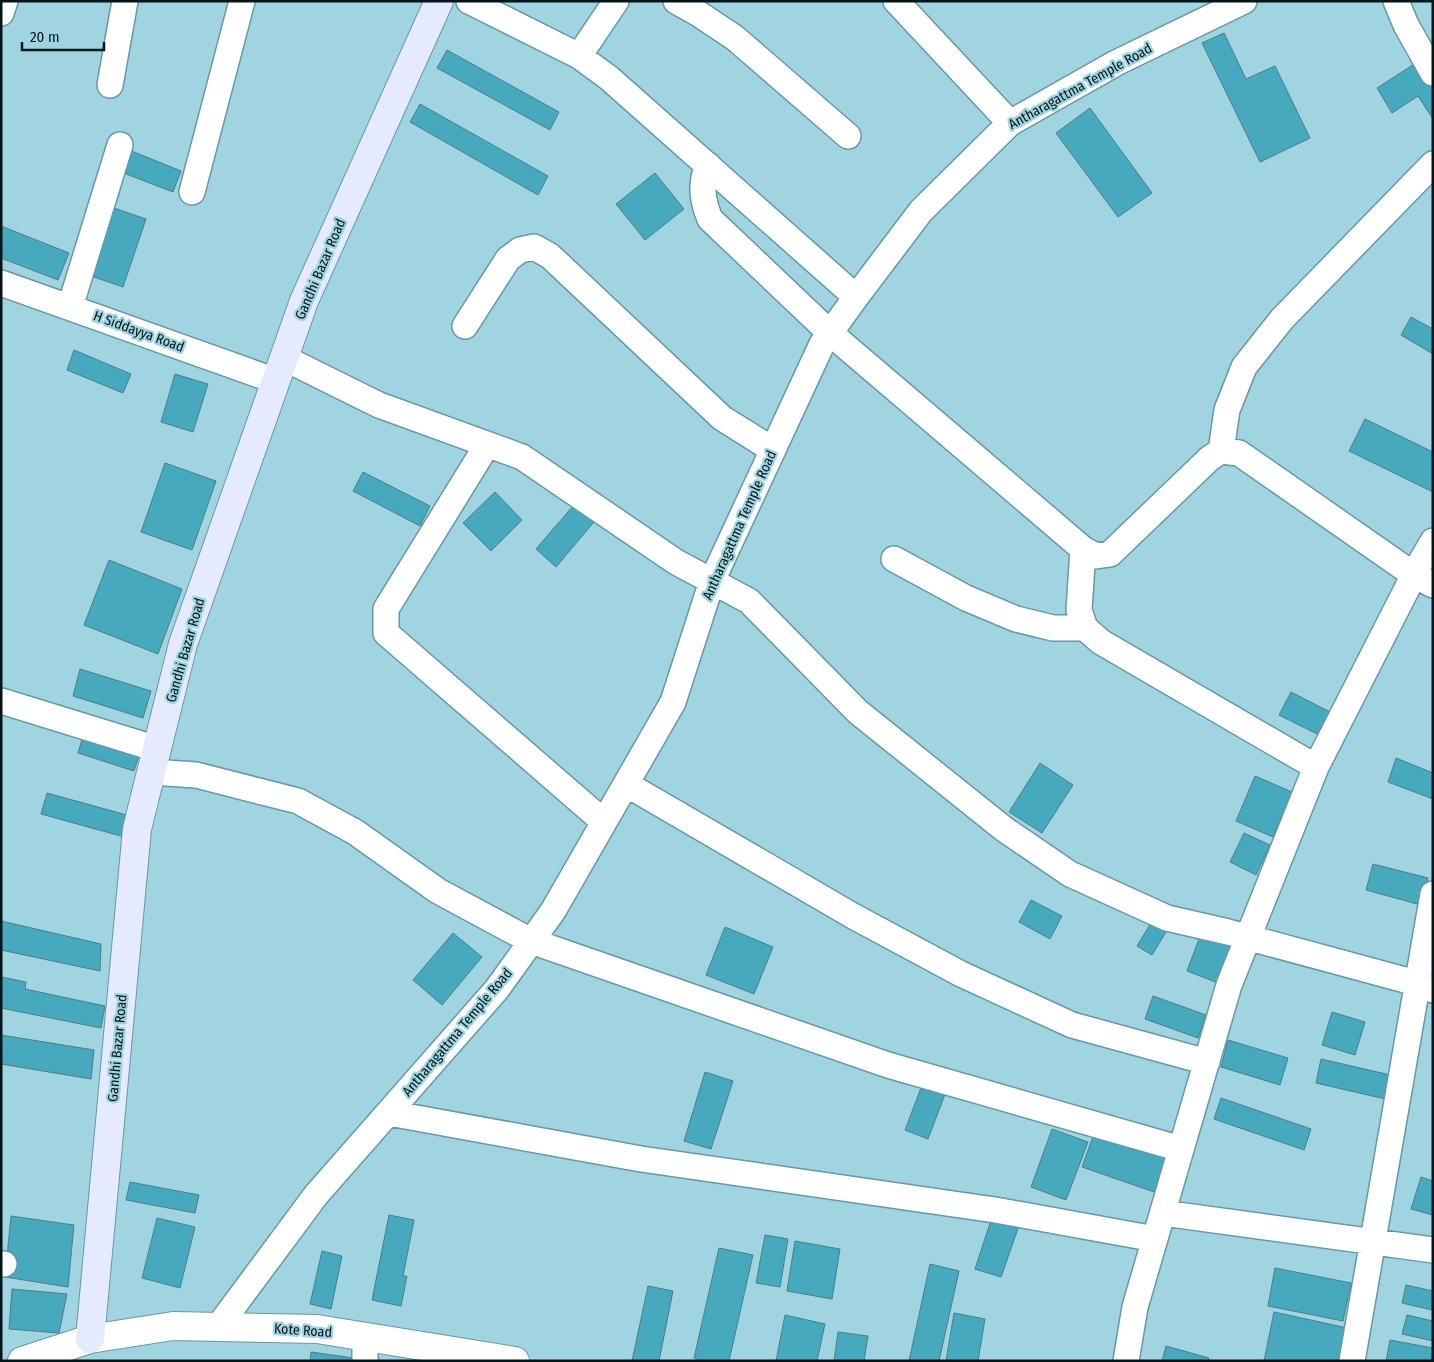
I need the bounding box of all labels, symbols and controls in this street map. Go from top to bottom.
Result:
scale bar [22,20,105,52]
text: 20 m [30,28,60,46]
street label: Antharagattma Temple Road [1005,40,1155,133]
street label: Gandhi Bazar Road [292,216,349,322]
street label: H Siddayya Road [91,307,187,356]
street label: Antharagattma Temple Road [699,448,780,603]
street label: Gandhi Bazar Road [162,596,209,704]
street label: Antharagattma Temple Road [399,965,516,1100]
street label: Gandhi Bazar Road [104,994,131,1103]
street label: Kote Road [273,1320,333,1341]

